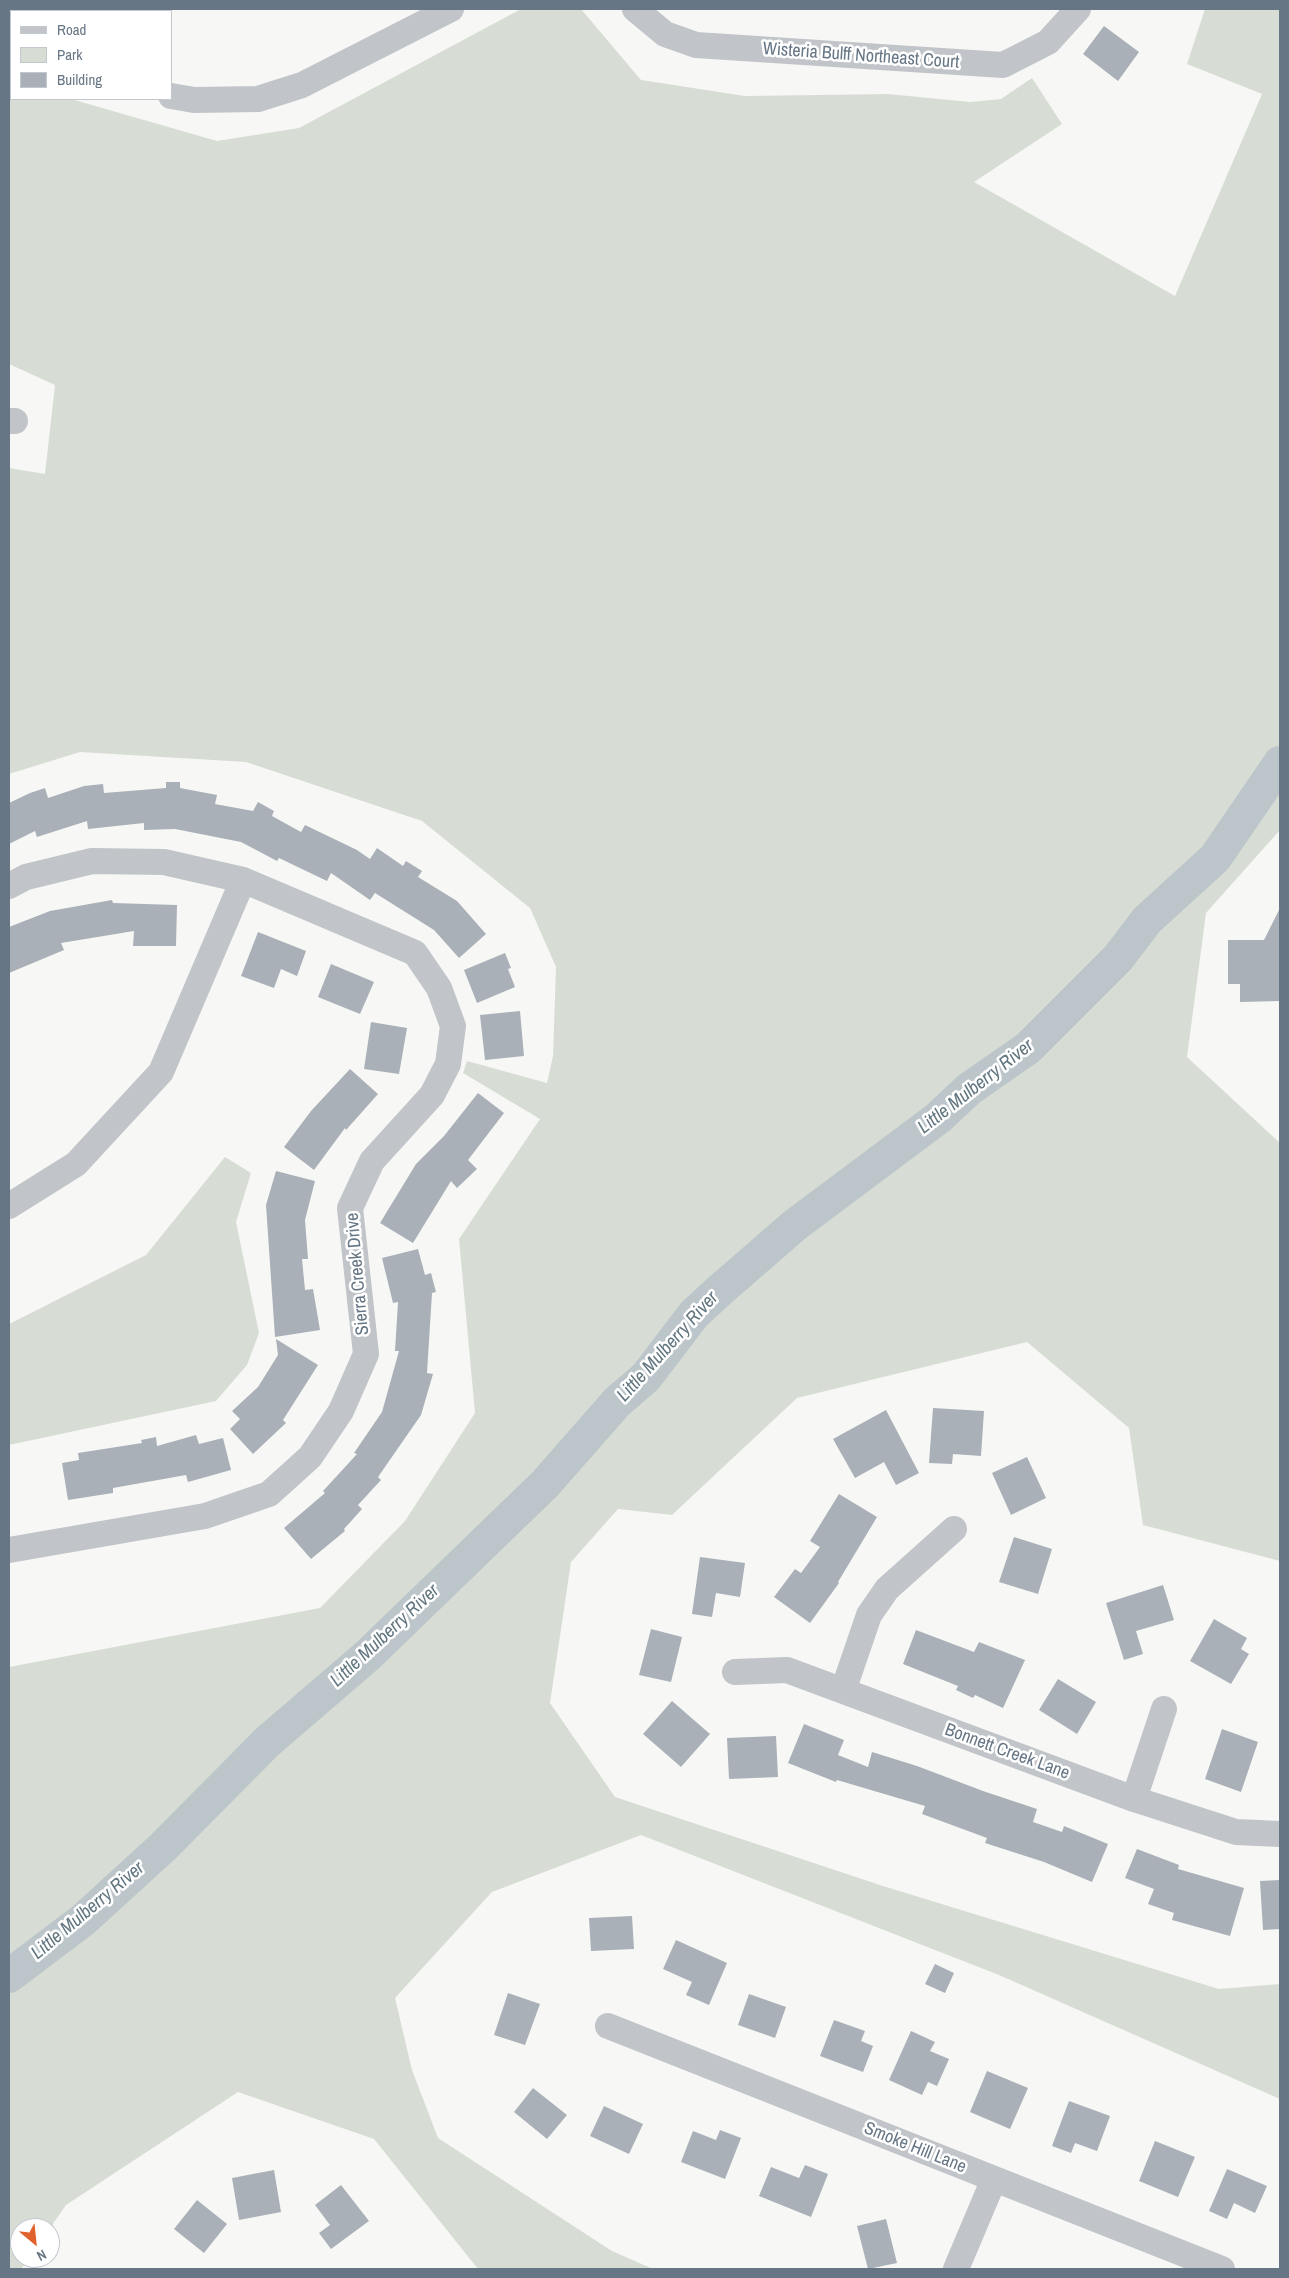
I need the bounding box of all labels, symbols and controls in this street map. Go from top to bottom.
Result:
legend [10,10,172,100]
text: Road [57,19,86,40]
street label: Wisteria Bulff Northeast Court [762,38,960,74]
text: Park [57,44,82,65]
text: Building [57,69,102,90]
water label: Little Mulberry River [914,1035,1038,1139]
street label: Sierra Creek Drive [342,1212,374,1336]
water label: Little Mulberry River [613,1287,723,1407]
water label: Little Mulberry River [326,1580,444,1692]
street label: Bonnett Creek Lane [942,1719,1072,1785]
water label: Little Mulberry River [27,1857,149,1965]
street label: Smoke Hill Lane [861,2118,969,2178]
north arrow [10,2218,60,2268]
text: N [34,2245,49,2265]

